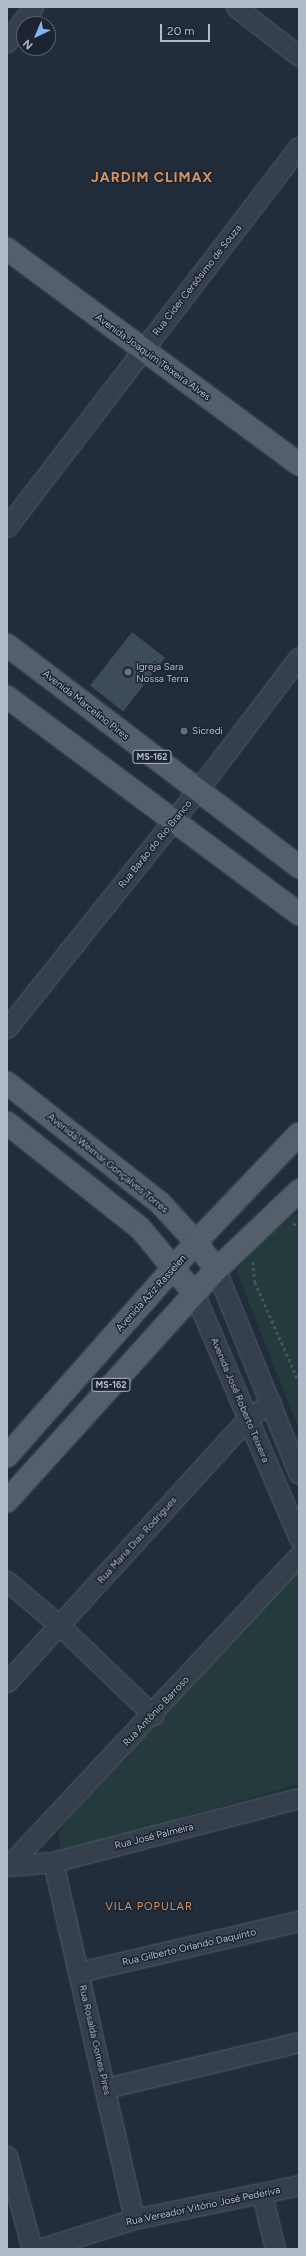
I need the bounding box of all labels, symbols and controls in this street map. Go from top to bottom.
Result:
north arrow [16,16,56,56]
scale bar [162,16,212,42]
text: 20 m [167,24,195,38]
text: N [20,37,36,52]
district label: JARDIM CLIMAX [91,170,213,186]
street label: Rua Cider Cersósimo de Souza [150,222,244,338]
street label: Avenida Joaquim Teixeira Alves [93,311,213,403]
place label: Igreja Sara Nossa Terra [136,660,189,684]
marker: Igreja Sara Nossa Terra [123,667,133,677]
street label: Avenida Marcelino Pires [40,668,132,742]
place label: Sicredi [192,725,223,737]
marker: Sicredi [179,726,189,736]
road number: MS-162 [132,750,172,764]
street label: Rua Barão do Rio Branco [116,798,194,890]
street label: Avenida Weimar Gonçalves Torres [45,1111,171,1215]
street label: Avenida Aziz Rasselen [113,1252,189,1334]
street label: Avenida José Roberto Teixeira [208,1336,272,1464]
road number: MS-162 [91,1378,131,1392]
street label: Rua Maria Dias Rodrigues [95,1494,179,1586]
street label: Rua Antônio Barroso [120,1673,192,1749]
street label: Rua José Palmeira [113,1820,195,1852]
district label: VILA POPULAR [105,1900,193,1914]
street label: Rua Gilberto Orlando Daquinto [121,1926,257,1968]
street label: Rua Rosalda Gomes Pires [76,1984,114,2096]
street label: Rua Vereador Vitório José Pederiva [125,2184,281,2228]

